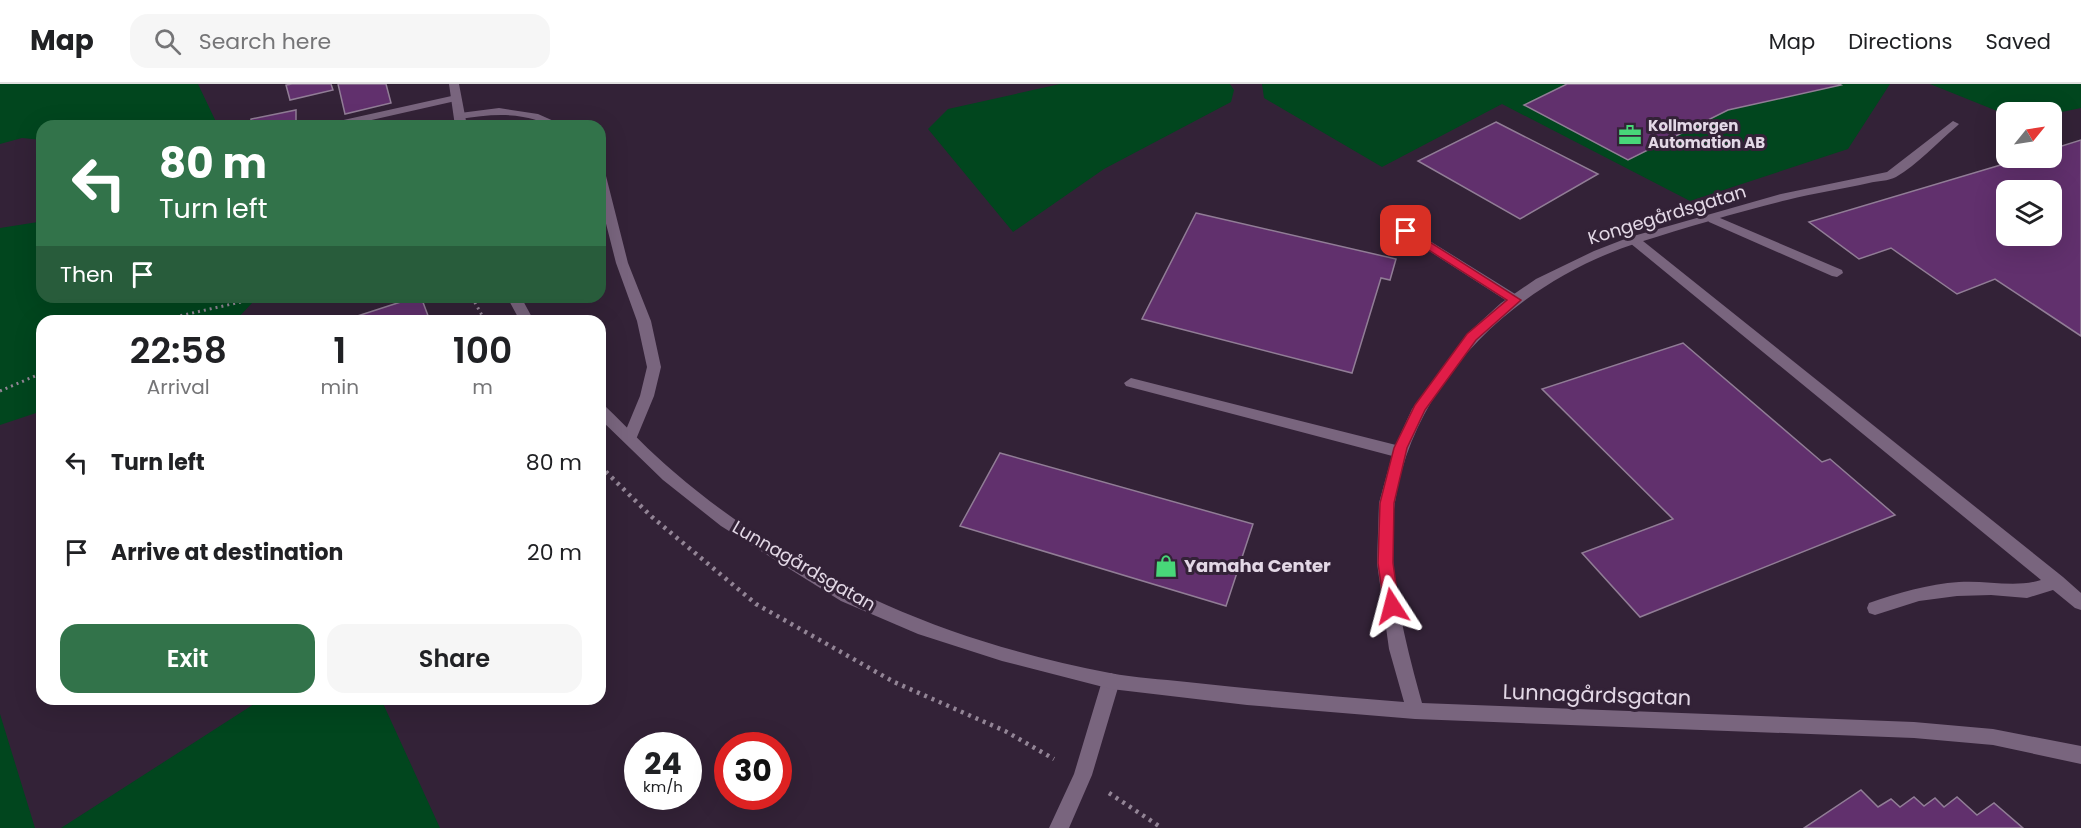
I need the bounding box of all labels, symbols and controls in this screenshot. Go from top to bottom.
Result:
search box [130,14,550,68]
text: Map [30,21,94,60]
icon: search [151,25,184,58]
text: Search here [199,26,331,57]
text: Map [1769,27,1815,56]
text: Directions [1848,27,1952,56]
text: Saved [1985,27,2051,56]
north arrow [1996,102,2062,168]
map controls [1996,102,2062,246]
place label: Kollmorgen Automation AB [1648,115,1765,153]
office icon: Kollmorgen Automation AB [1617,122,1643,148]
text: 80 m [159,134,267,193]
icon: left [60,144,138,222]
street label: Kongegårdsgatan [1585,179,1749,251]
button: layers [1996,180,2062,246]
text: Turn left [159,190,268,227]
pin [1380,205,1431,256]
icon: arrive [1389,214,1422,247]
icon: arrive [126,258,159,291]
text: Then [60,259,114,290]
text: 22:58 [130,325,227,376]
text: 1 [333,325,346,376]
text: 100 [453,325,512,376]
text: Arrival [147,373,210,401]
text: min [321,373,359,401]
text: m [472,373,493,401]
icon: left [60,446,93,479]
text: Turn left [111,447,205,478]
text: 80 m [526,447,582,478]
street label: Lunnagårdsgatan [728,514,881,617]
icon: arrive [60,536,93,569]
text: Arrive at destination [111,537,343,568]
text: 20 m [527,537,582,568]
shop icon: Yamaha Center [1153,553,1179,579]
place label: Yamaha Center [1184,553,1331,578]
position arrow [1360,574,1424,638]
button: Exit [60,624,315,693]
button: Share [327,624,582,693]
street label: Lunnagårdsgatan [1502,677,1692,712]
speed limit sign: 30 [714,732,792,810]
text: 24 [644,742,682,785]
text: km/h [643,776,683,797]

